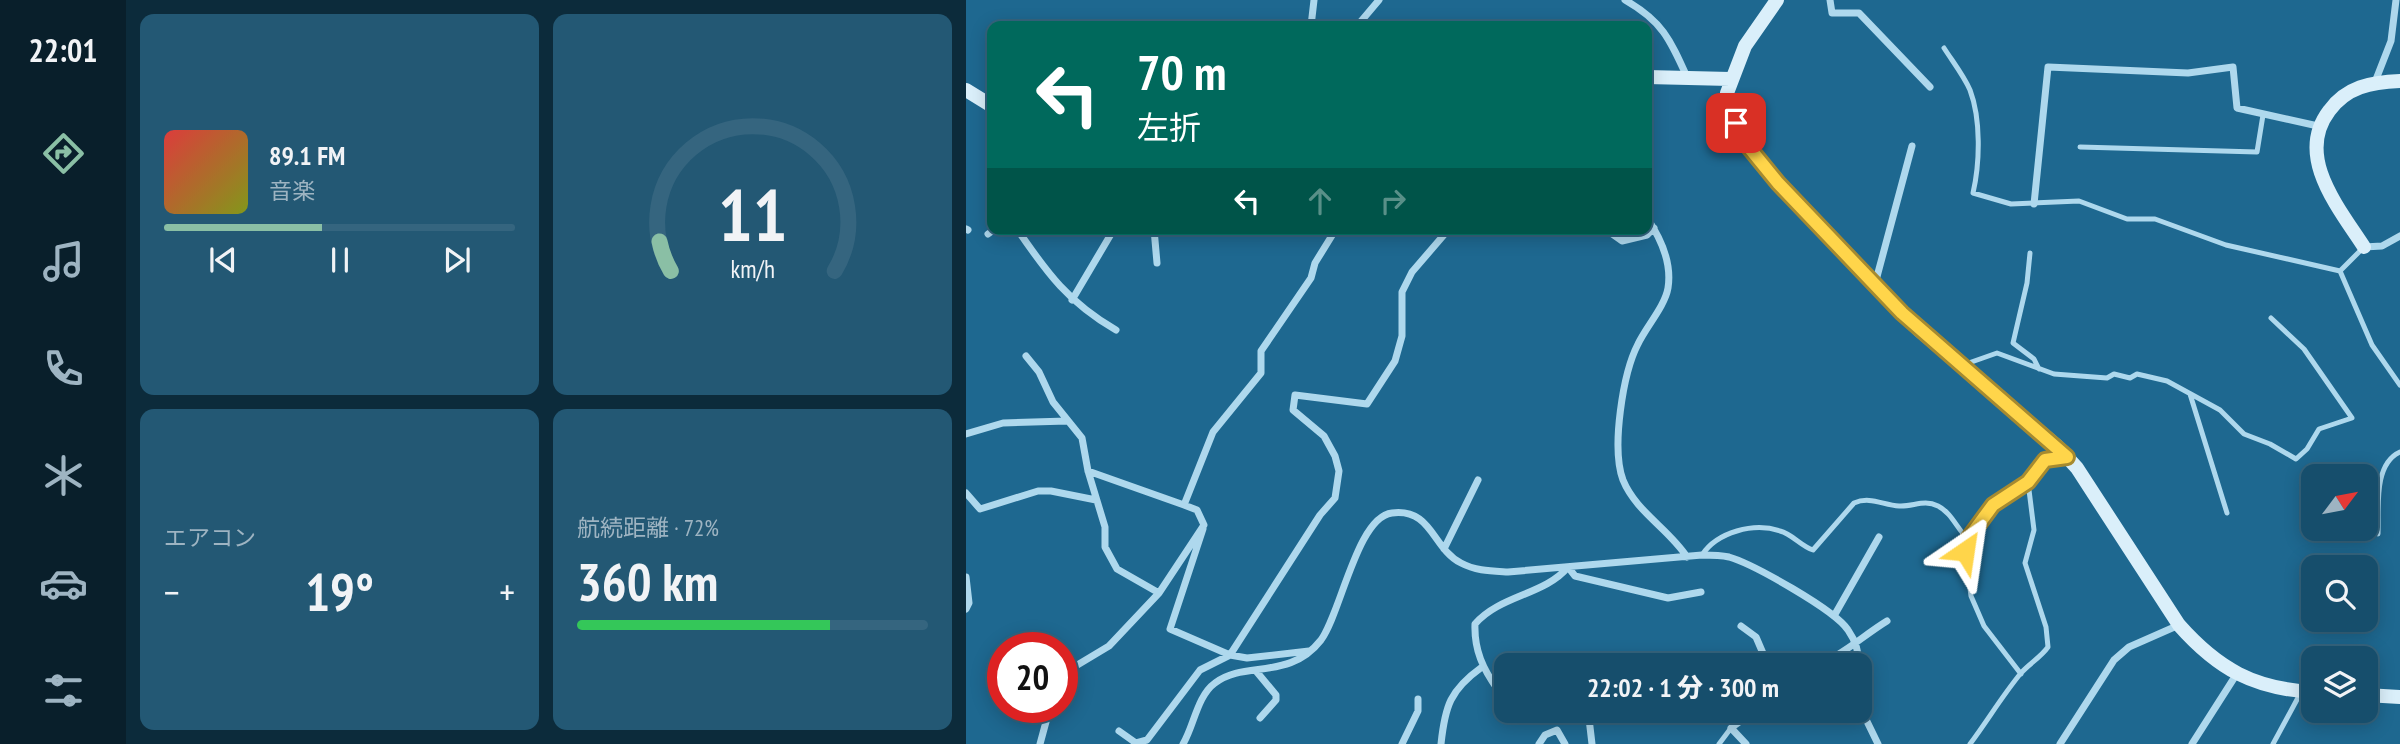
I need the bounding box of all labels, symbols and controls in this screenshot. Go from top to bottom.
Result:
text: 22:01 [28,29,98,71]
text: 70 m [1137,40,1226,104]
icon: left [1022,49,1113,140]
pin [1706,93,1766,153]
icon: arrive [1717,104,1755,142]
text: 左折 [1137,106,1201,148]
icon: directions [39,129,88,178]
text: 89.1 FM [269,139,345,172]
text: 11 [718,167,787,261]
text: 音楽 [269,176,315,205]
icon: left [1228,182,1266,220]
icon: ahead [1301,182,1339,220]
icon: right [1374,182,1412,220]
icon: music [39,237,88,286]
icon: previous [204,241,242,279]
icon: pause [321,241,359,279]
icon: next [438,241,476,279]
text: km/h [730,253,775,285]
icon: phone [39,344,88,393]
icon: climate [39,451,88,500]
north arrow [2301,464,2378,541]
map controls [2301,464,2378,723]
text: 航続距離 · 72% [577,513,719,542]
position arrow [1928,514,2002,588]
text: エアコン [164,523,256,552]
text: 360 km [577,548,718,615]
button: search [2301,555,2378,632]
text: 19° [305,558,374,625]
icon: car [39,559,88,608]
text: − [164,567,180,616]
text: + [499,567,515,616]
speed limit sign: 20 [987,632,1078,723]
button: layers [2301,646,2378,723]
icon: filters [39,666,88,715]
text: 22:02 · 1 分 · 300 m [1587,671,1779,704]

